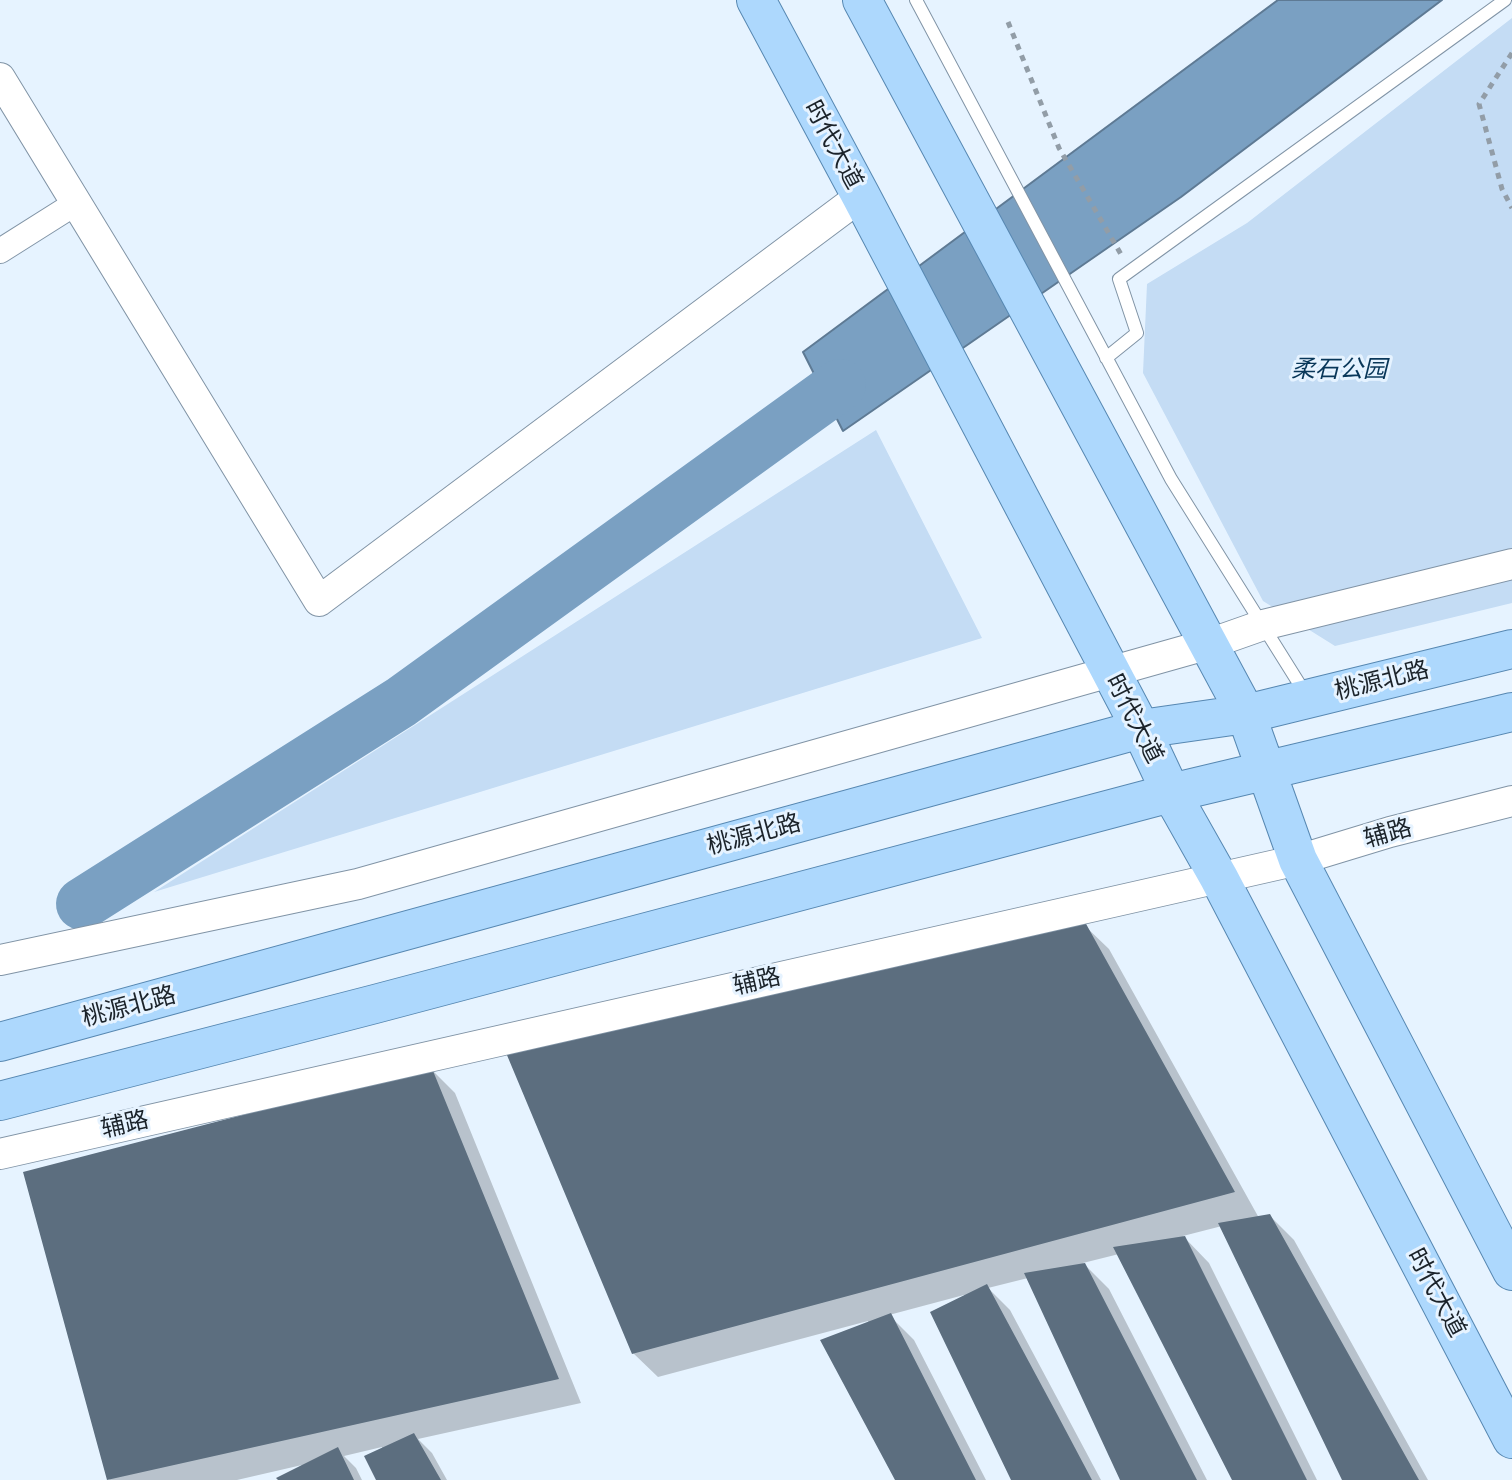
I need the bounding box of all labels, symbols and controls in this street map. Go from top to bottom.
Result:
street label: 时代大道 [798,96,868,194]
park label: 柔石公园 [1291,356,1387,384]
street label: 桃源北路 [1332,655,1432,707]
street label: 时代大道 [1099,670,1169,768]
street label: 桃源北路 [704,809,804,861]
street label: 辅路 [1361,814,1415,854]
street label: 辅路 [730,963,784,1001]
street label: 桃源北路 [79,981,179,1033]
street label: 辅路 [98,1106,152,1144]
street label: 时代大道 [1401,1244,1471,1342]

